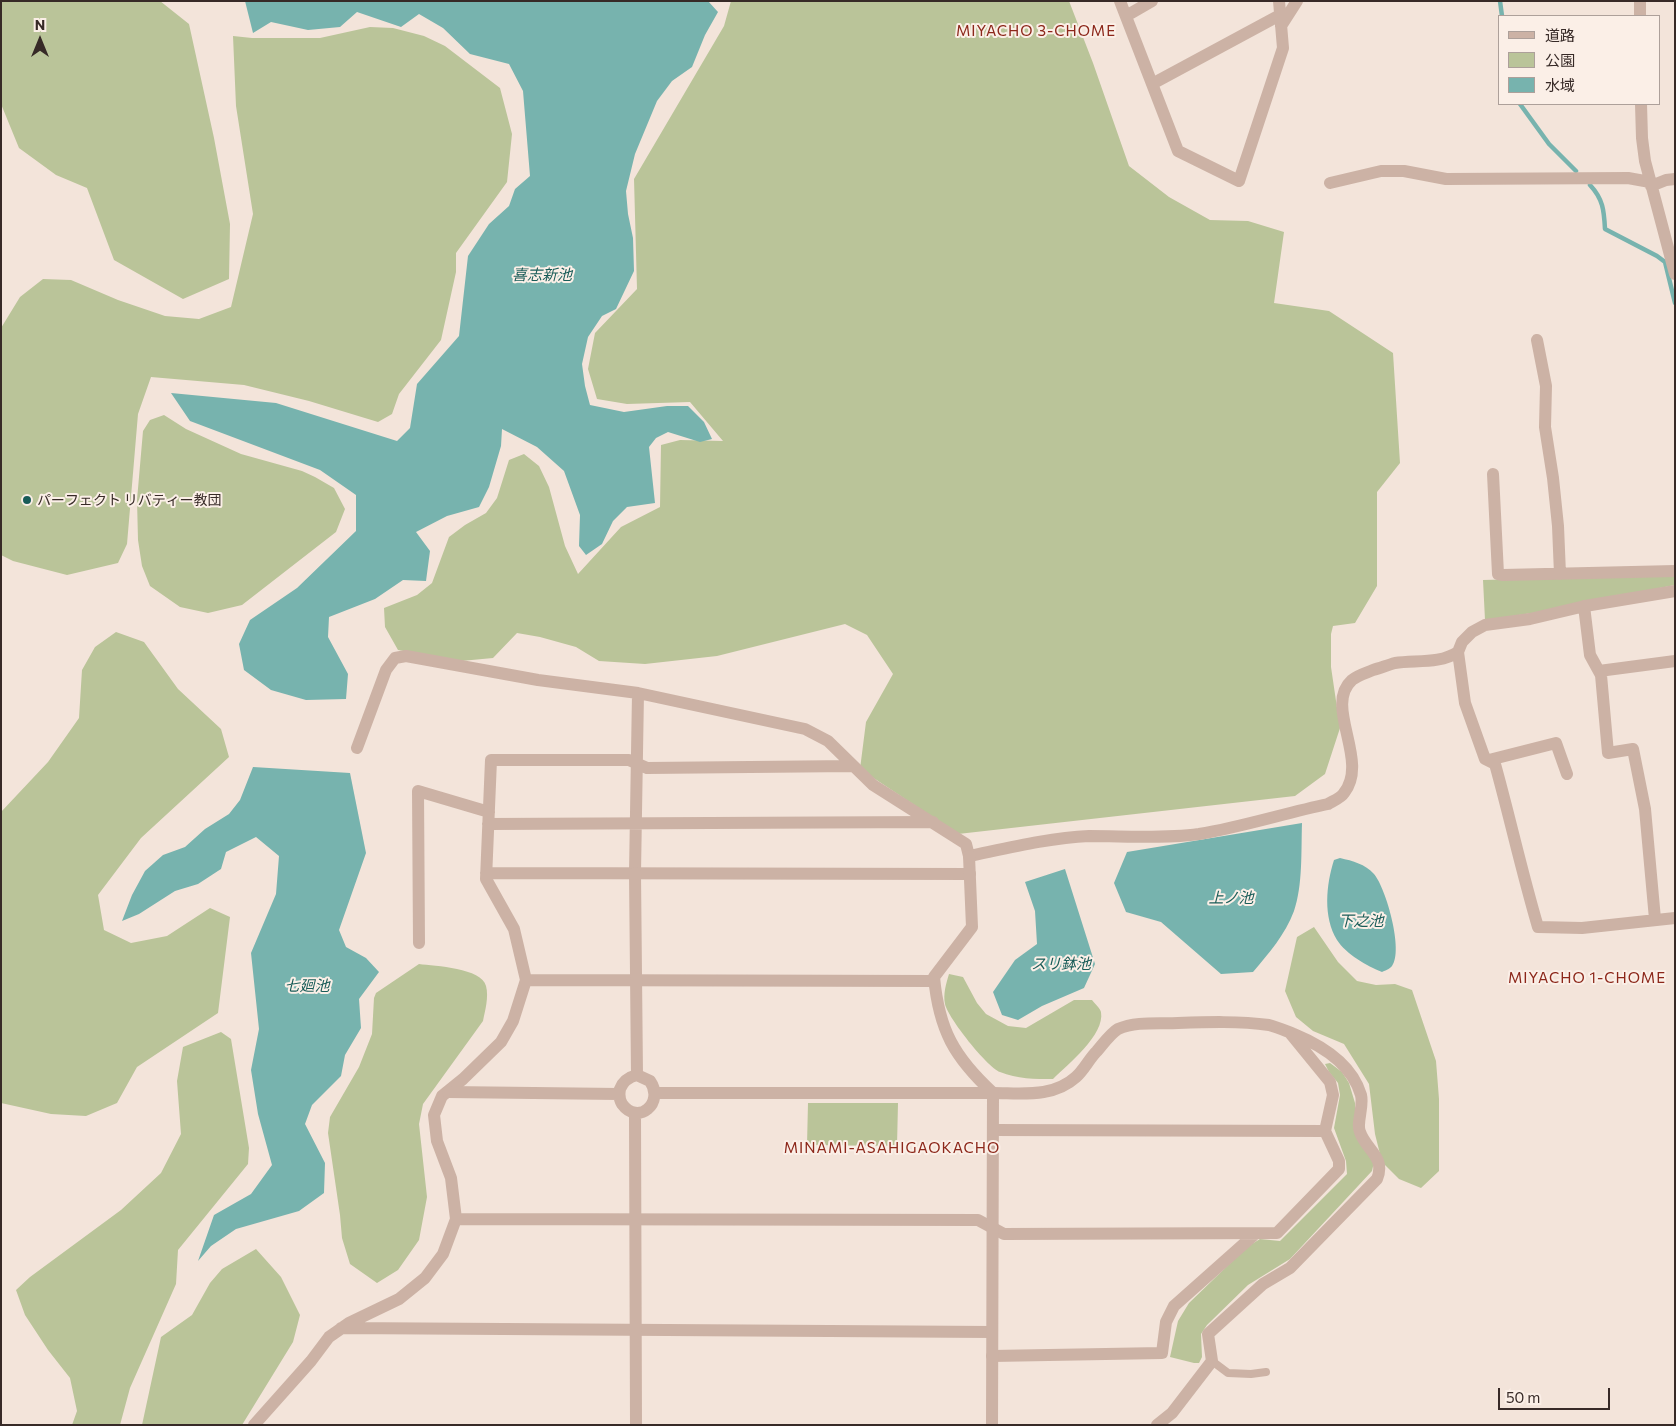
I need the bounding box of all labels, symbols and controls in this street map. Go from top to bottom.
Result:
north arrow [15,15,65,65]
legend [1498,15,1661,105]
text: N [35,16,45,33]
district label: MIYACHO 3-CHOME [954,22,1118,40]
text: 道路 [1545,26,1575,44]
text: 公園 [1545,51,1575,69]
text: 水域 [1545,76,1575,94]
water label: 喜志新池 [512,266,572,284]
place label: パーフェクト リバティー教団 [37,492,222,508]
marker: パーフェクト リバティー教団 [21,494,33,506]
water label: 上ノ池 [1209,889,1253,907]
water label: 下之池 [1339,912,1383,930]
water label: スリ鉢池 [1031,955,1091,973]
district label: MIYACHO 1-CHOME [1506,969,1668,987]
water label: 七廻池 [285,977,329,995]
district label: MINAMI-ASAHIGAOKACHO [781,1139,1003,1157]
scale bar [1501,1378,1614,1410]
text: 50 m [1506,1388,1540,1406]

